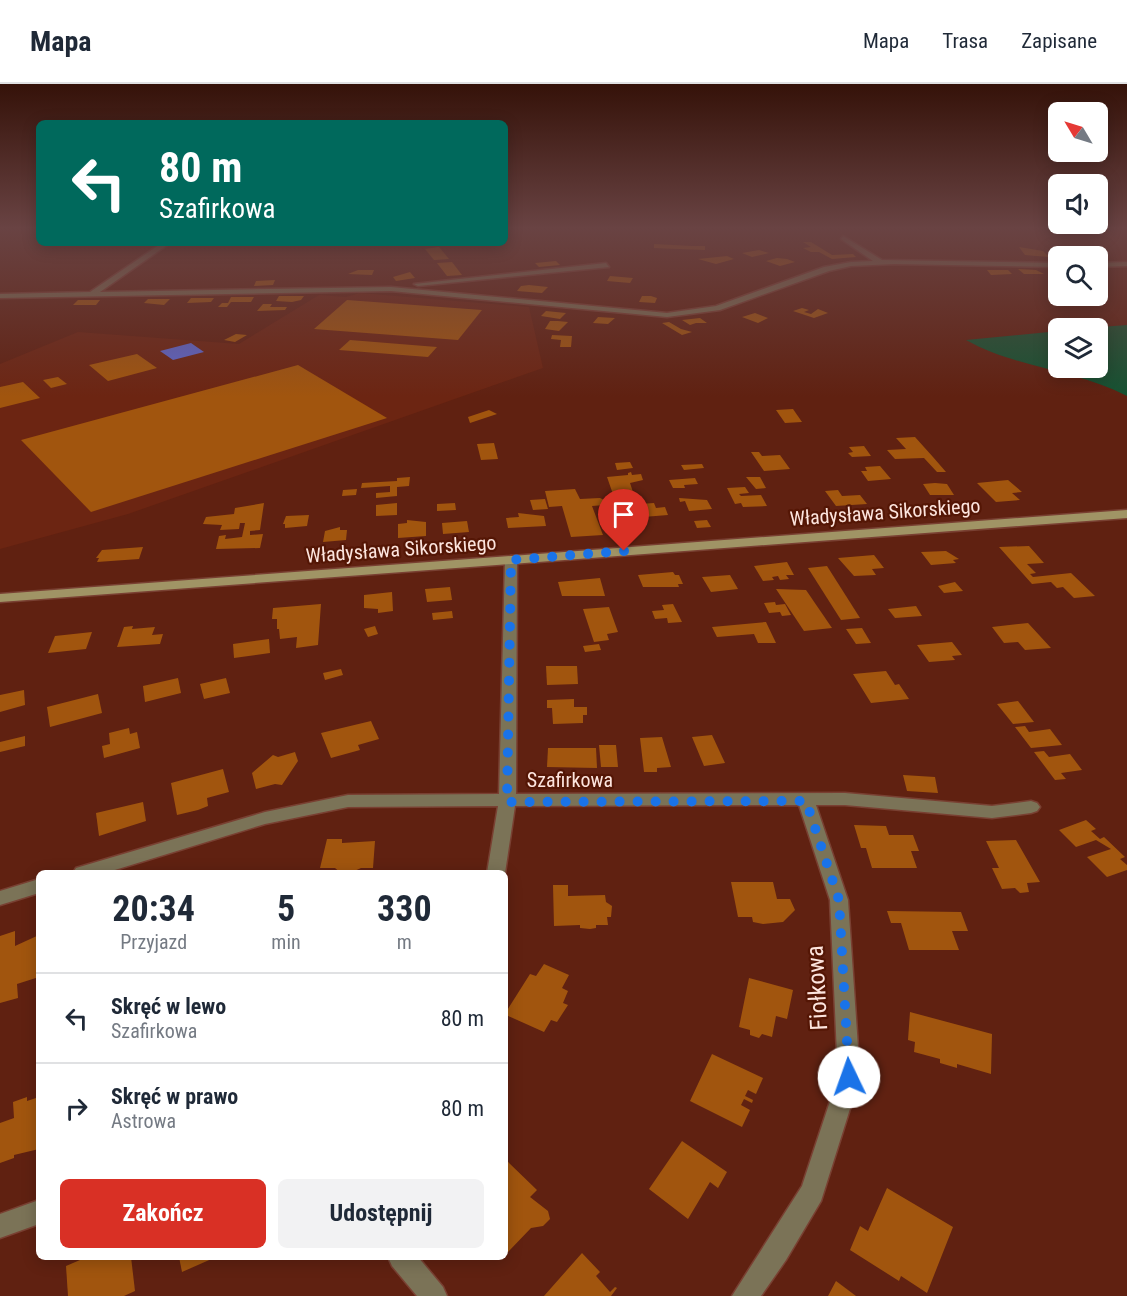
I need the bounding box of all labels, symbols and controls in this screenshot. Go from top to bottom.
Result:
text: Mapa [30,25,91,58]
text: Mapa [863,29,909,53]
text: Trasa [942,29,988,53]
text: Zapisane [1021,29,1097,53]
north arrow [1048,102,1108,162]
map controls [1048,102,1108,378]
text: 80 m [159,143,242,192]
icon: left [60,144,138,222]
button: sound [1048,174,1108,234]
text: Szafirkowa [159,193,275,225]
button: search [1048,246,1108,306]
button: layers [1048,318,1108,378]
pin [598,489,649,551]
street label: Władysława Sikorskiego [789,493,981,531]
icon: arrive [607,498,640,531]
street label: Władysława Sikorskiego [305,530,497,568]
street label: Szafirkowa [527,768,613,792]
text: 20:34 [112,888,195,930]
text: 5 [277,888,295,930]
text: 330 [377,888,432,930]
text: Przyjazd [120,930,187,954]
text: min [271,930,301,954]
text: m [397,930,412,954]
street label: Fiołkowa [801,945,833,1031]
text: Skręć w lewo [111,994,226,1019]
icon: left [60,1002,93,1035]
text: 80 m [441,1006,484,1031]
text: Szafirkowa [111,1019,197,1043]
position arrow [817,1045,881,1109]
text: Skręć w prawo [111,1084,238,1109]
icon: right [60,1092,93,1125]
text: 80 m [441,1096,484,1121]
text: Astrowa [111,1109,176,1133]
button: Zakończ [60,1179,266,1248]
button: Udostępnij [278,1179,484,1248]

